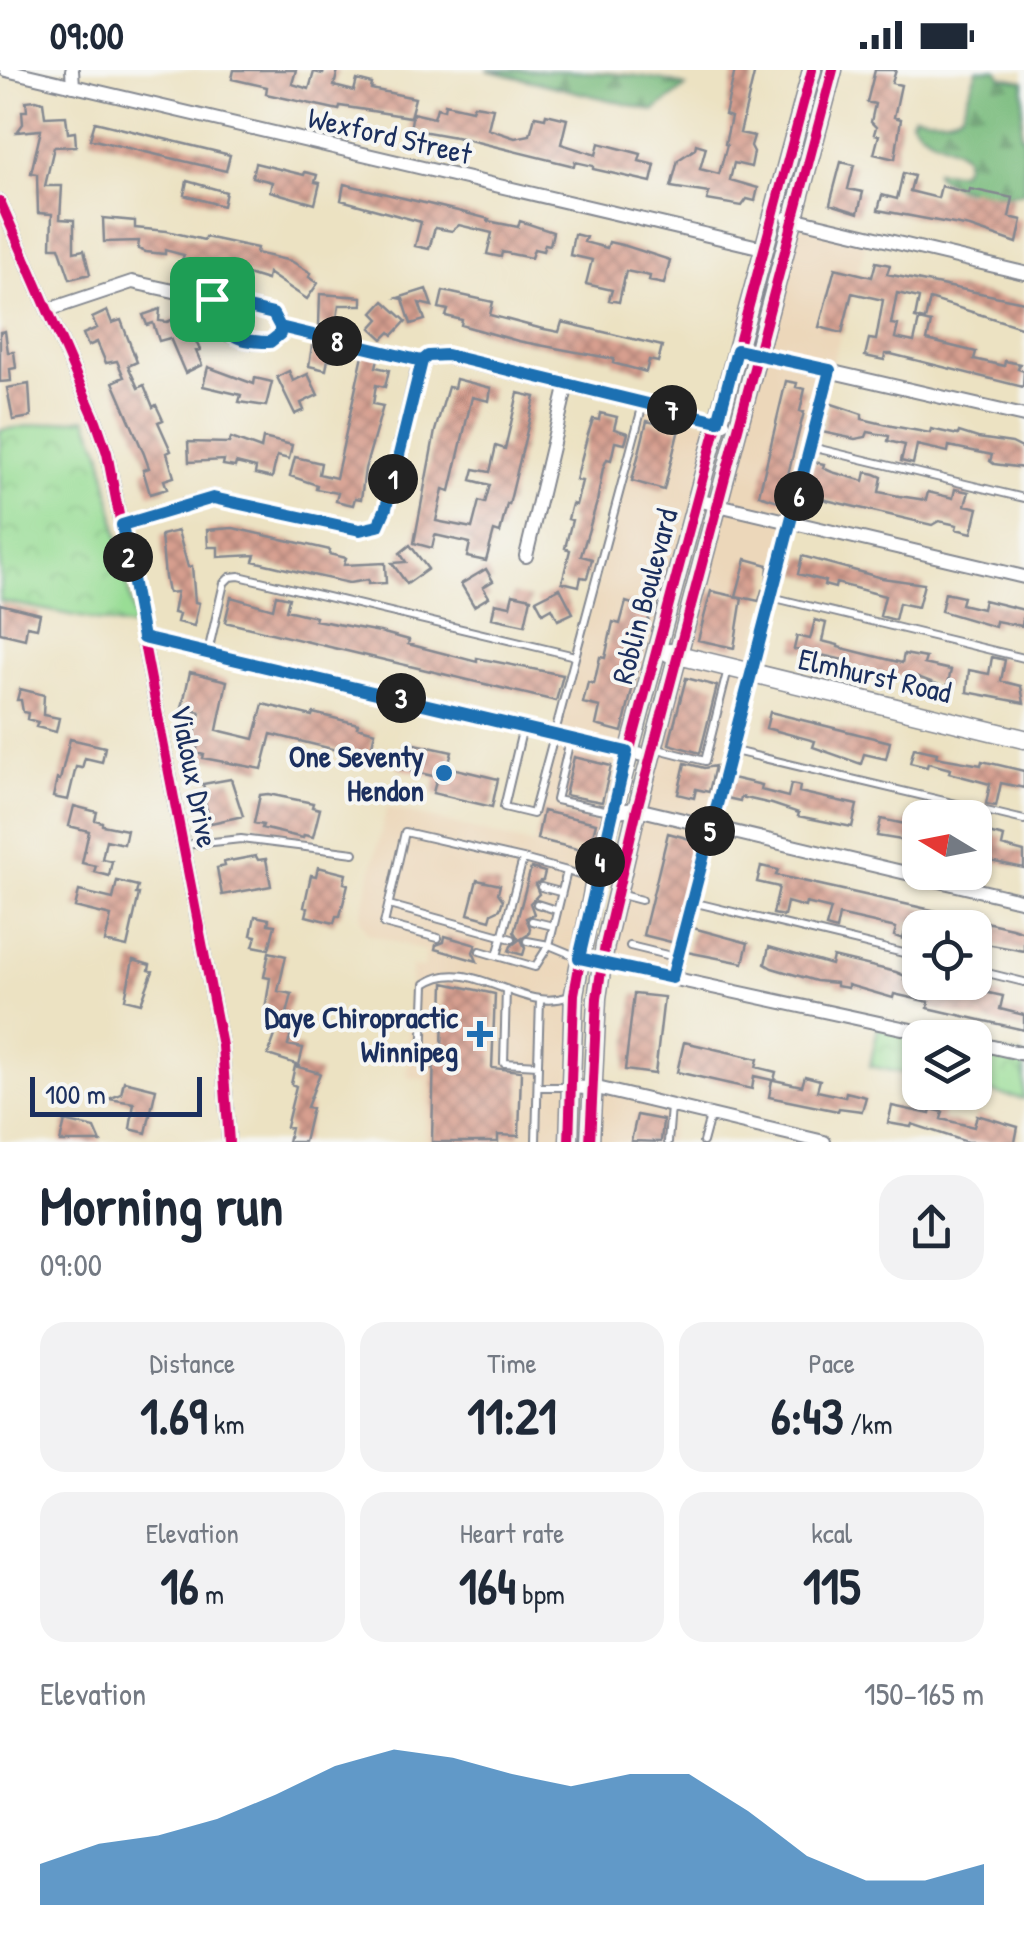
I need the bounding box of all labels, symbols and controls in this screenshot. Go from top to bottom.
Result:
text: 09:00 [50,9,124,61]
street label: Wexford Street [304,97,476,173]
pin [170,257,255,342]
icon: arrive [185,272,240,327]
pin: 8 [312,316,362,366]
text: 8 [331,322,343,360]
pin: 7 [647,385,697,435]
text: 7 [665,391,679,429]
pin: 1 [368,454,418,504]
text: 1 [388,460,398,498]
pin: 6 [774,471,824,521]
text: 6 [793,477,805,515]
street label: Roblin Boulevard [601,504,687,688]
pin: 2 [103,532,153,582]
text: 2 [121,538,135,576]
street label: Elmhurst Road [795,638,956,712]
pin: 3 [376,673,426,723]
text: 3 [395,679,407,717]
street label: Vialoux Drive [162,701,228,851]
place label: One Seventy Hendon [289,736,424,810]
marker: One Seventy Hendon [433,762,455,784]
north arrow [902,800,992,890]
map controls [902,800,992,1110]
pin: 5 [685,806,735,856]
text: 5 [704,812,716,850]
pin: 4 [575,837,625,887]
text: 4 [595,843,605,881]
button: locate [902,910,992,1000]
place label: Daye Chiropractic Winnipeg [265,997,458,1072]
button: layers [902,1020,992,1110]
marker: Daye Chiropractic Winnipeg [467,1021,493,1047]
scale bar [30,1072,202,1116]
text: 100 m [45,1075,106,1113]
text: Morning run [40,1168,283,1242]
button: share [879,1175,984,1280]
text: 09:00 [40,1243,102,1286]
text: Distance [150,1344,235,1382]
text: Time [487,1344,537,1382]
text: Pace [808,1344,855,1382]
text: 1.69 [140,1382,207,1450]
text: 11:21 [467,1382,557,1450]
text: 6:43 [771,1382,844,1450]
text: km [207,1405,244,1443]
text: /km [844,1405,892,1443]
text: Elevation [146,1514,239,1552]
text: Heart rate [460,1514,564,1552]
text: kcal [811,1514,852,1552]
text: 16 [161,1552,199,1620]
text: 164 [459,1552,516,1620]
text: 115 [803,1552,860,1620]
text: m [199,1575,224,1613]
text: bpm [516,1575,565,1613]
text: Elevation [40,1672,146,1715]
text: 150–165 m [864,1672,984,1715]

